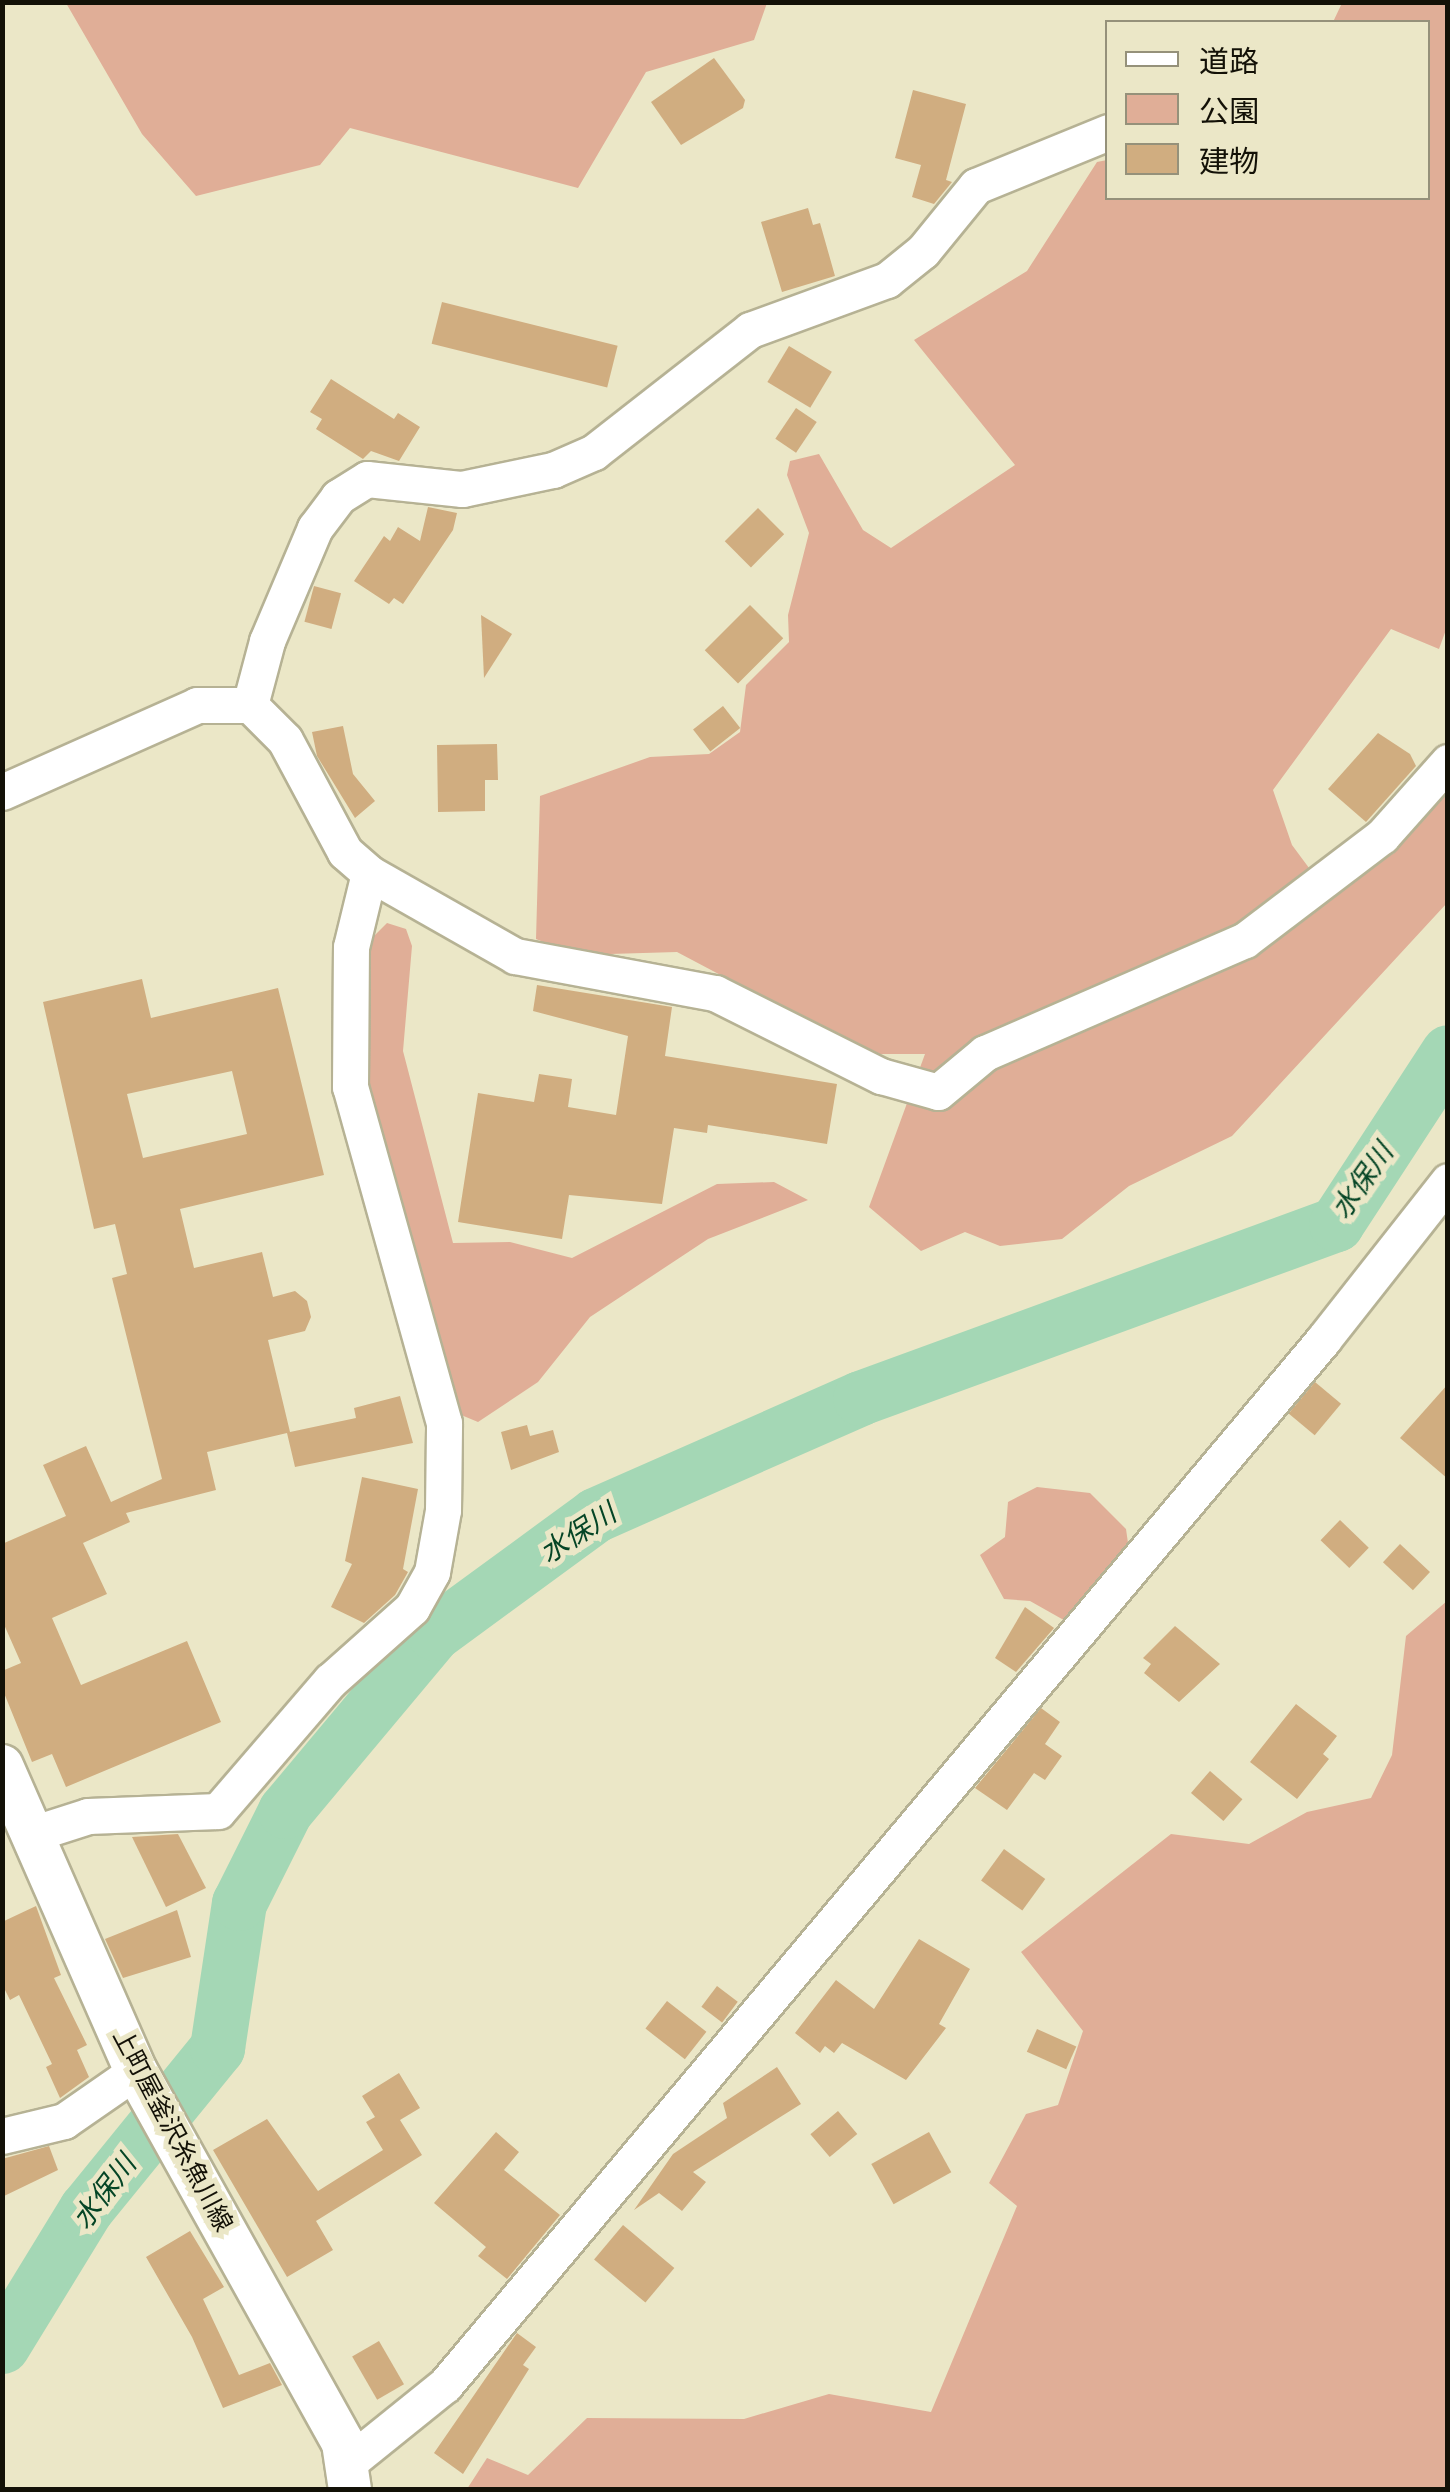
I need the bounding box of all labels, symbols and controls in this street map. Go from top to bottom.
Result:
legend [1105,20,1430,200]
text: 道路 [1199,40,1259,81]
text: 公園 [1199,90,1259,131]
text: 建物 [1199,140,1259,181]
water label: 水保川 [1323,1136,1399,1224]
water label: 水保川 [533,1495,621,1569]
street label: 上町屋釜沢糸魚川線 [107,2024,239,2236]
water label: 水保川 [64,2147,142,2235]

